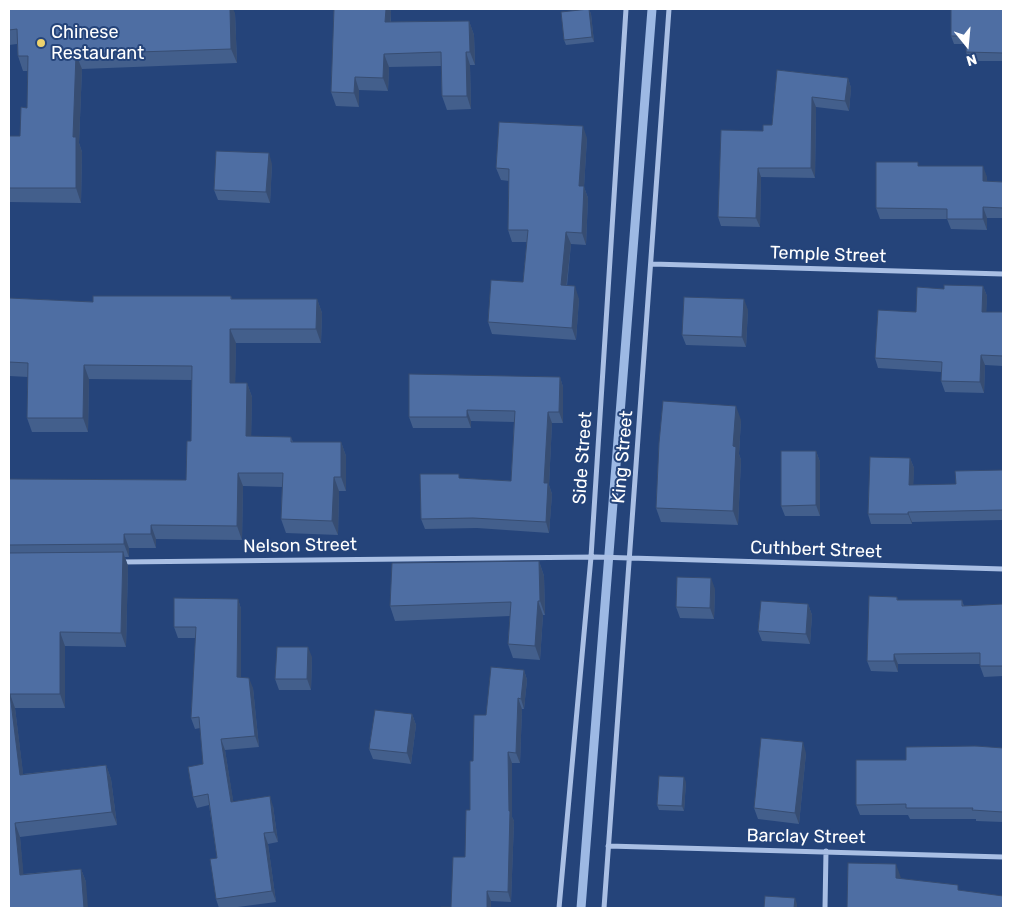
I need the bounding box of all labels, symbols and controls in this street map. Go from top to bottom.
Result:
north arrow [942,20,992,70]
place label: Chinese Restaurant [51,22,144,64]
marker: Chinese Restaurant [35,37,47,49]
text: N [964,50,979,69]
street label: Temple Street [769,242,887,268]
street label: King Street [608,410,638,504]
street label: Side Street [569,411,597,505]
street label: Nelson Street [243,534,357,558]
street label: Cuthbert Street [750,537,882,563]
street label: Barclay Street [746,825,866,849]

